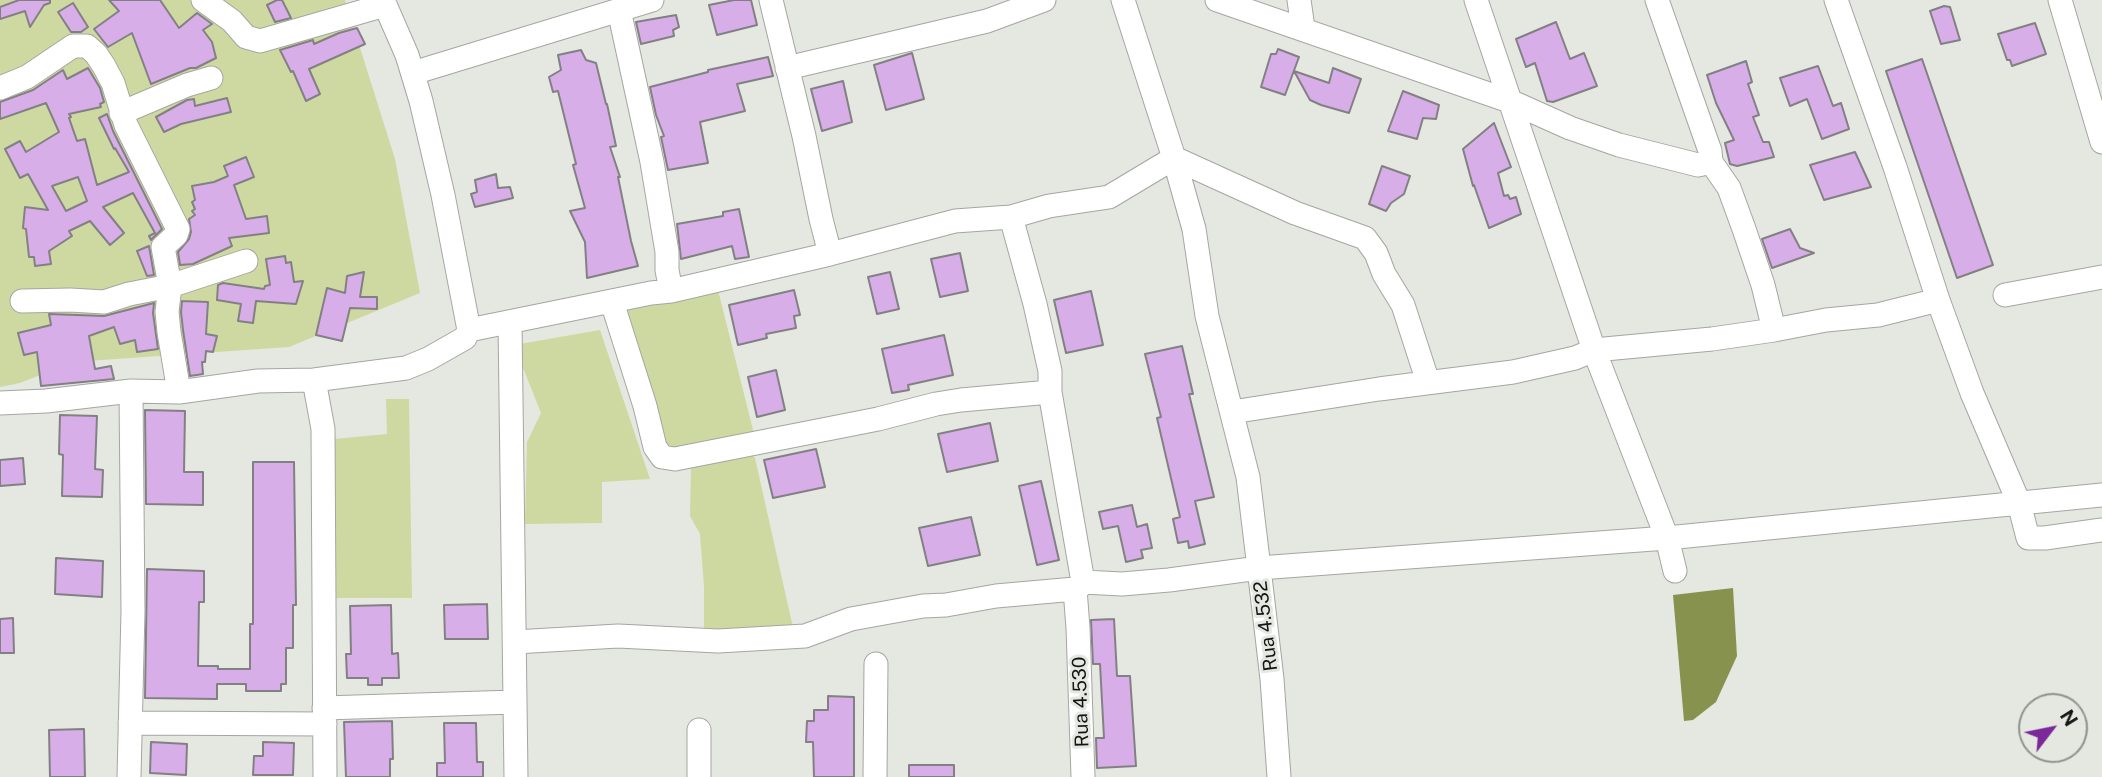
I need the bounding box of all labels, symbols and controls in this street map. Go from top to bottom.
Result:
street label: Rua 4.532 [1249,580,1283,672]
street label: Rua 4.530 [1068,656,1094,748]
north arrow [2018,693,2088,763]
text: N [2056,706,2082,730]

